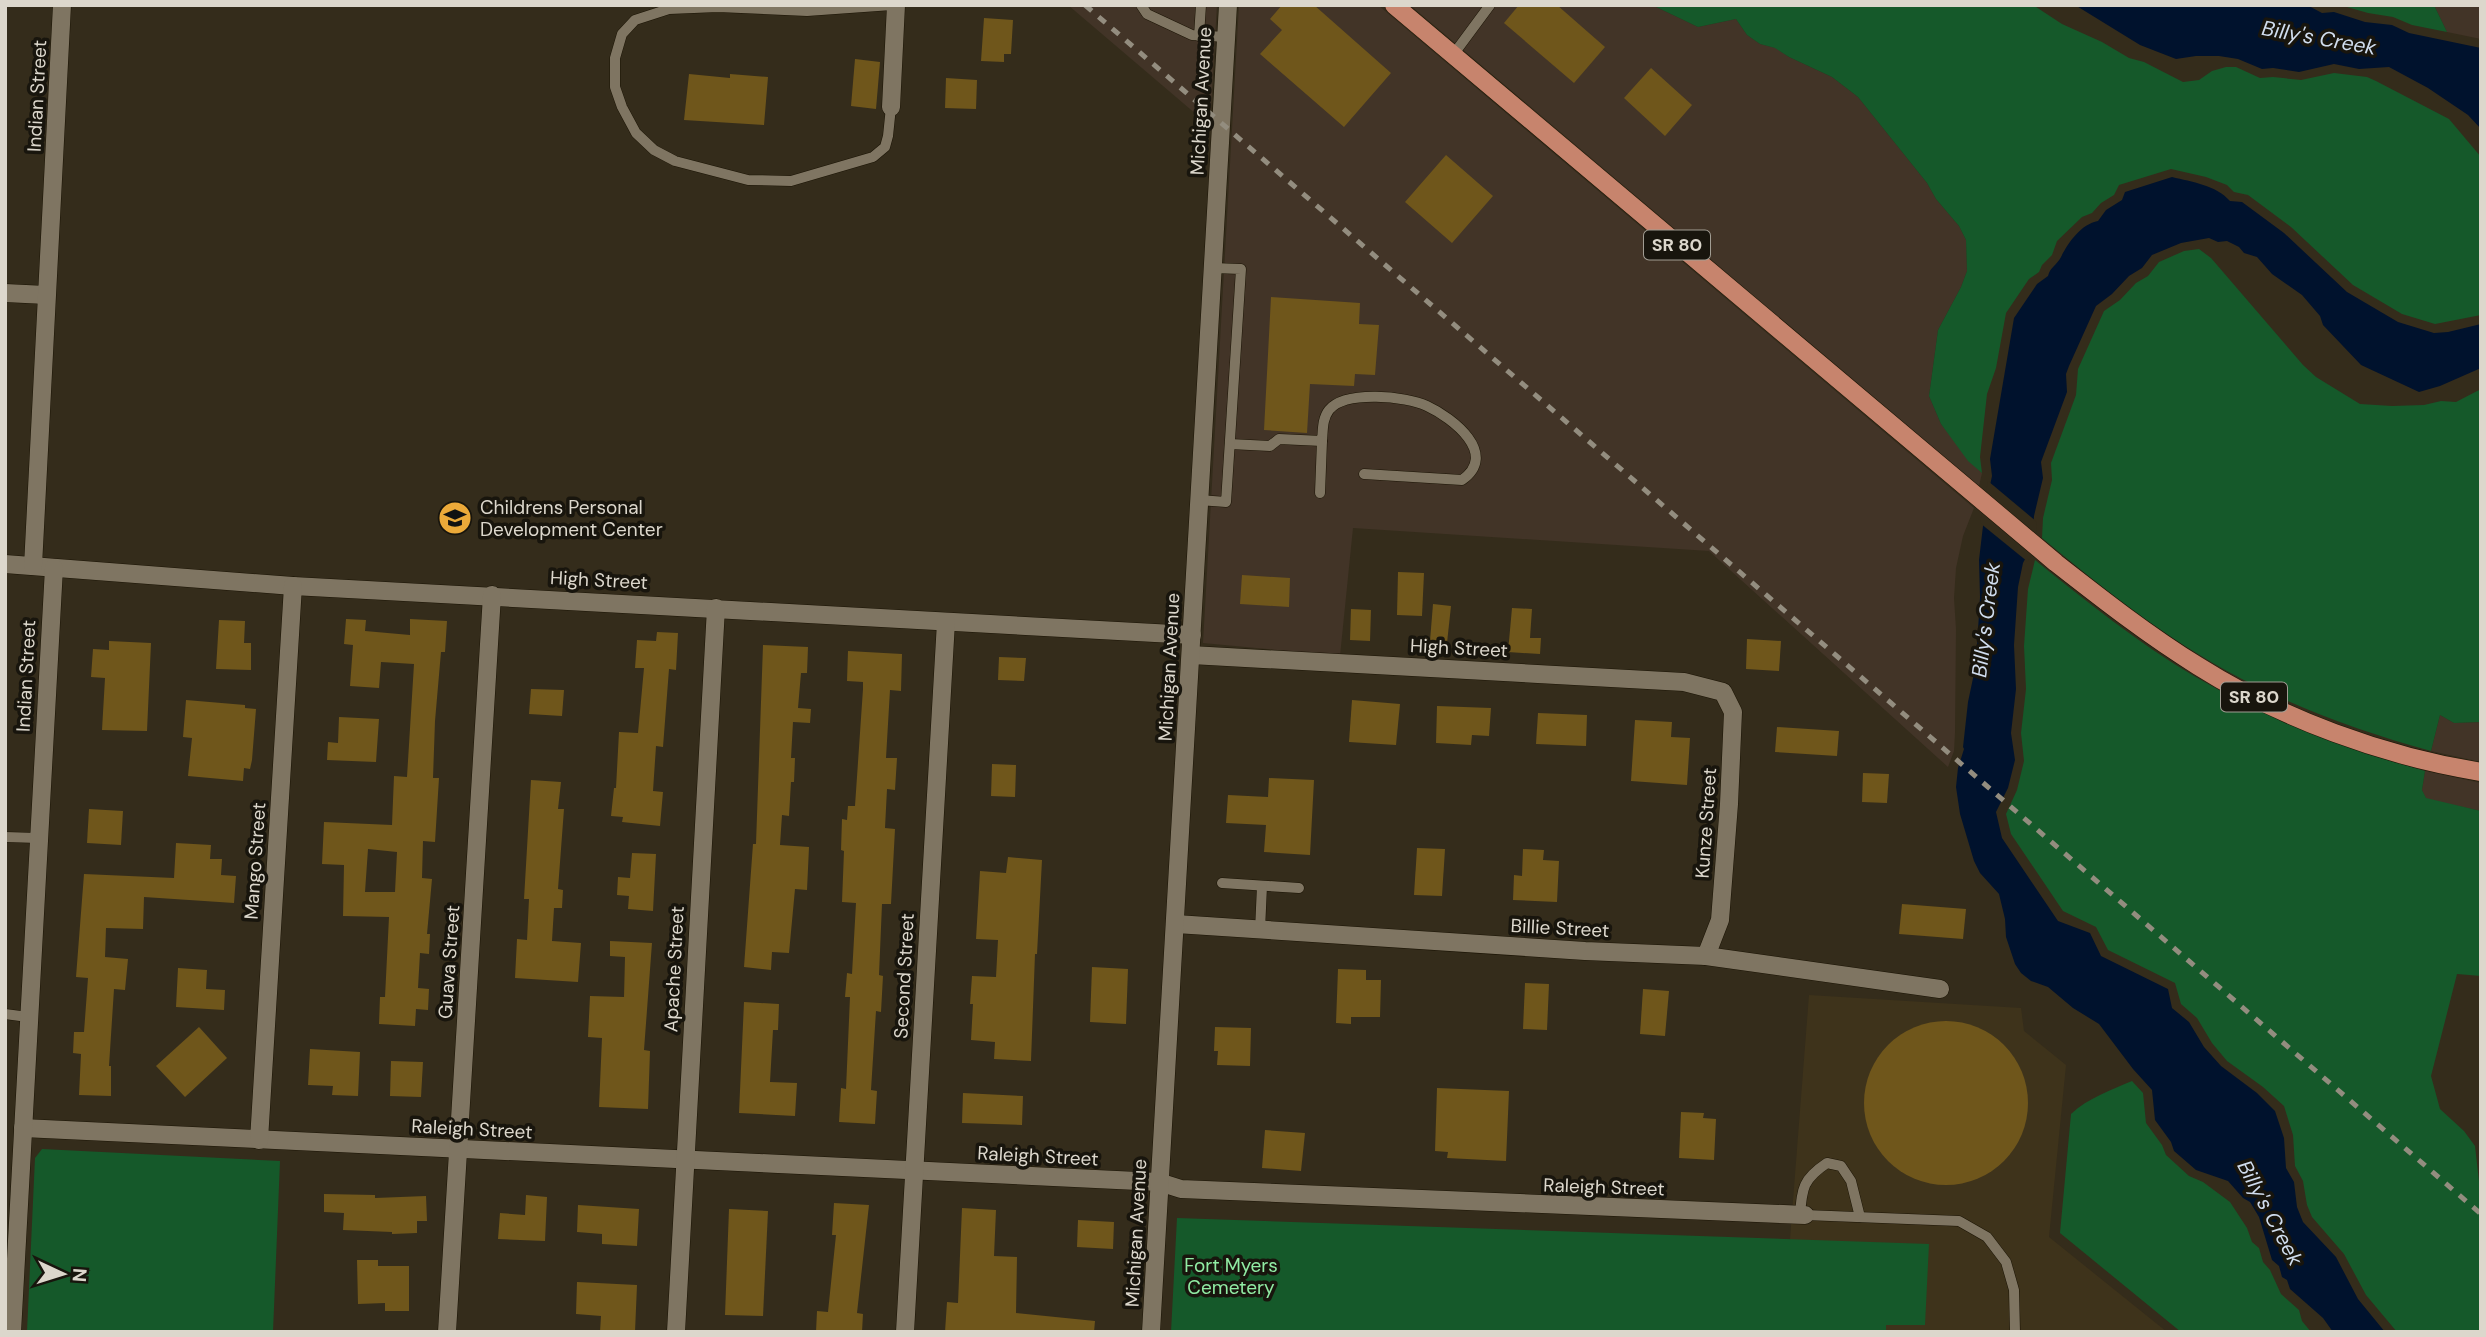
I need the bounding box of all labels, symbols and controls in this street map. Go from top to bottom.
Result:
water label: Billy's Creek [2260,14,2379,62]
street label: Michigan Avenue [1185,26,1217,176]
street label: Indian Street [22,39,52,153]
road number: SR 80 [1644,230,1710,260]
place label: Childrens Personal Development Center [480,495,663,542]
school or university icon: Childrens Personal Development Center [436,499,474,537]
water label: Billy's Creek [1965,561,2007,679]
street label: High Street [549,565,649,595]
street label: Michigan Avenue [1153,592,1185,742]
street label: Indian Street [11,619,41,733]
street label: High Street [1409,633,1509,663]
road number: SR 80 [2221,682,2287,712]
street label: Kunze Street [1690,767,1722,879]
street label: Mango Street [238,801,272,921]
street label: Guava Street [433,904,465,1020]
street label: Apache Street [658,905,690,1033]
street label: Second Street [888,913,920,1039]
street label: Billie Street [1510,913,1610,943]
street label: Raleigh Street [411,1113,533,1145]
street label: Raleigh Street [977,1140,1099,1172]
water label: Billy's Creek [2230,1155,2310,1271]
street label: Michigan Avenue [1120,1158,1152,1308]
street label: Raleigh Street [1543,1172,1665,1202]
north arrow [28,1239,98,1309]
park label: Fort Myers Cemetery [1184,1253,1278,1300]
text: N [67,1267,92,1283]

